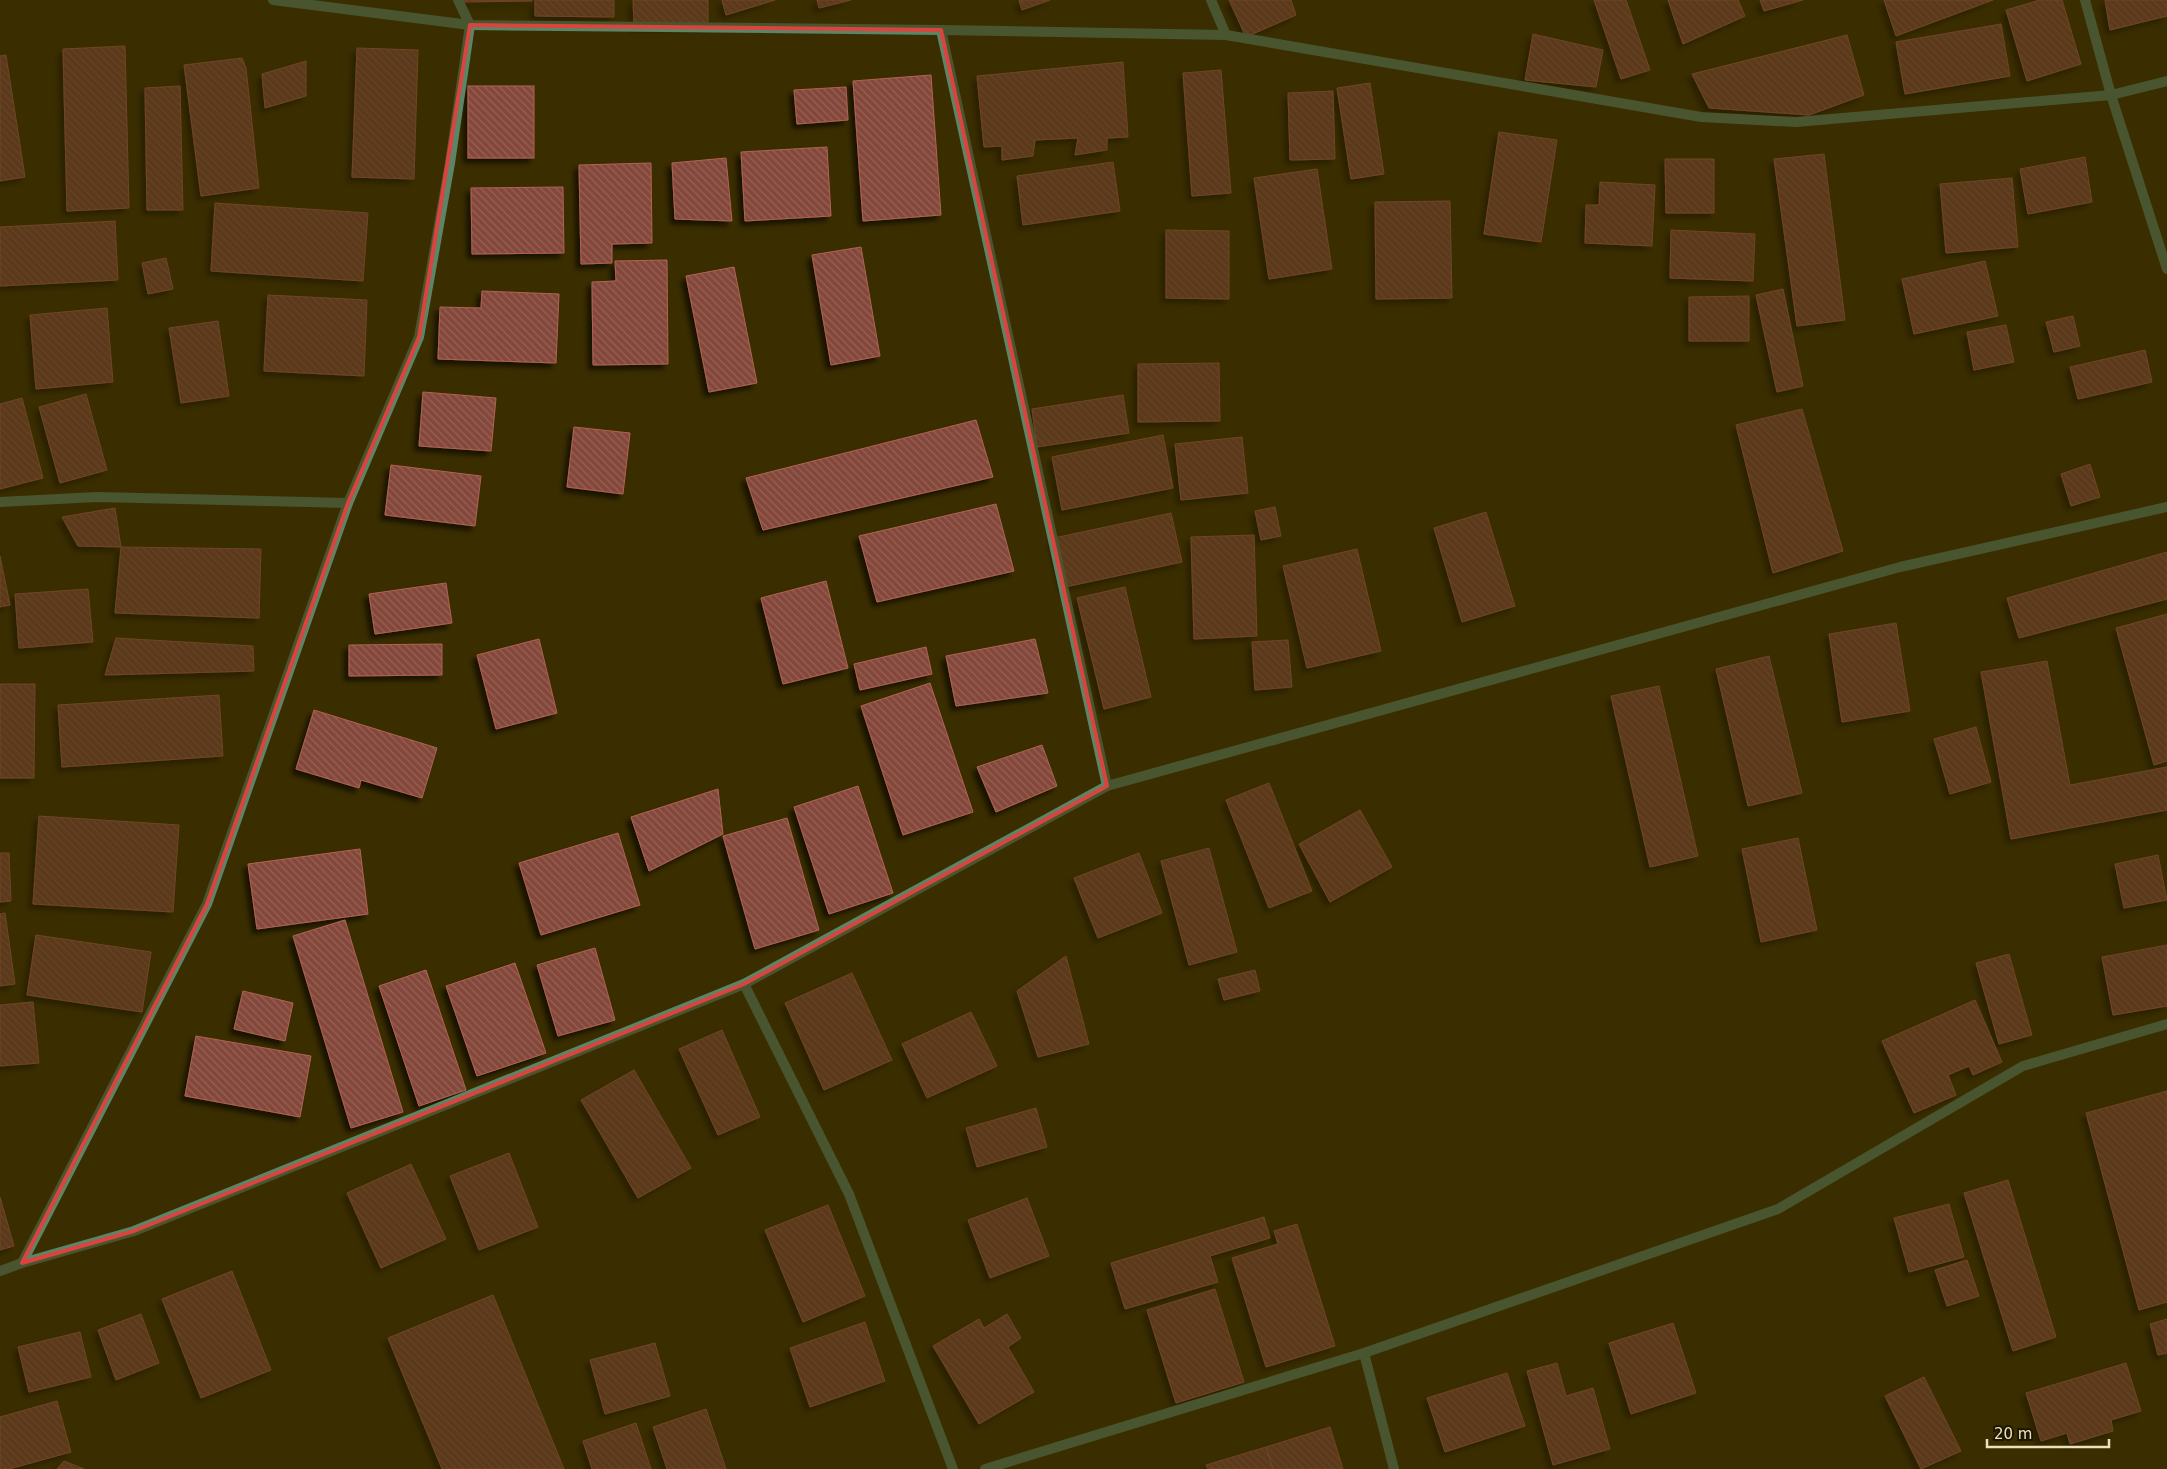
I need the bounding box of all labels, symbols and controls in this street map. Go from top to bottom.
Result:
scale bar [1987,1416,2110,1448]
text: 20 m [1994,1425,2032,1443]

